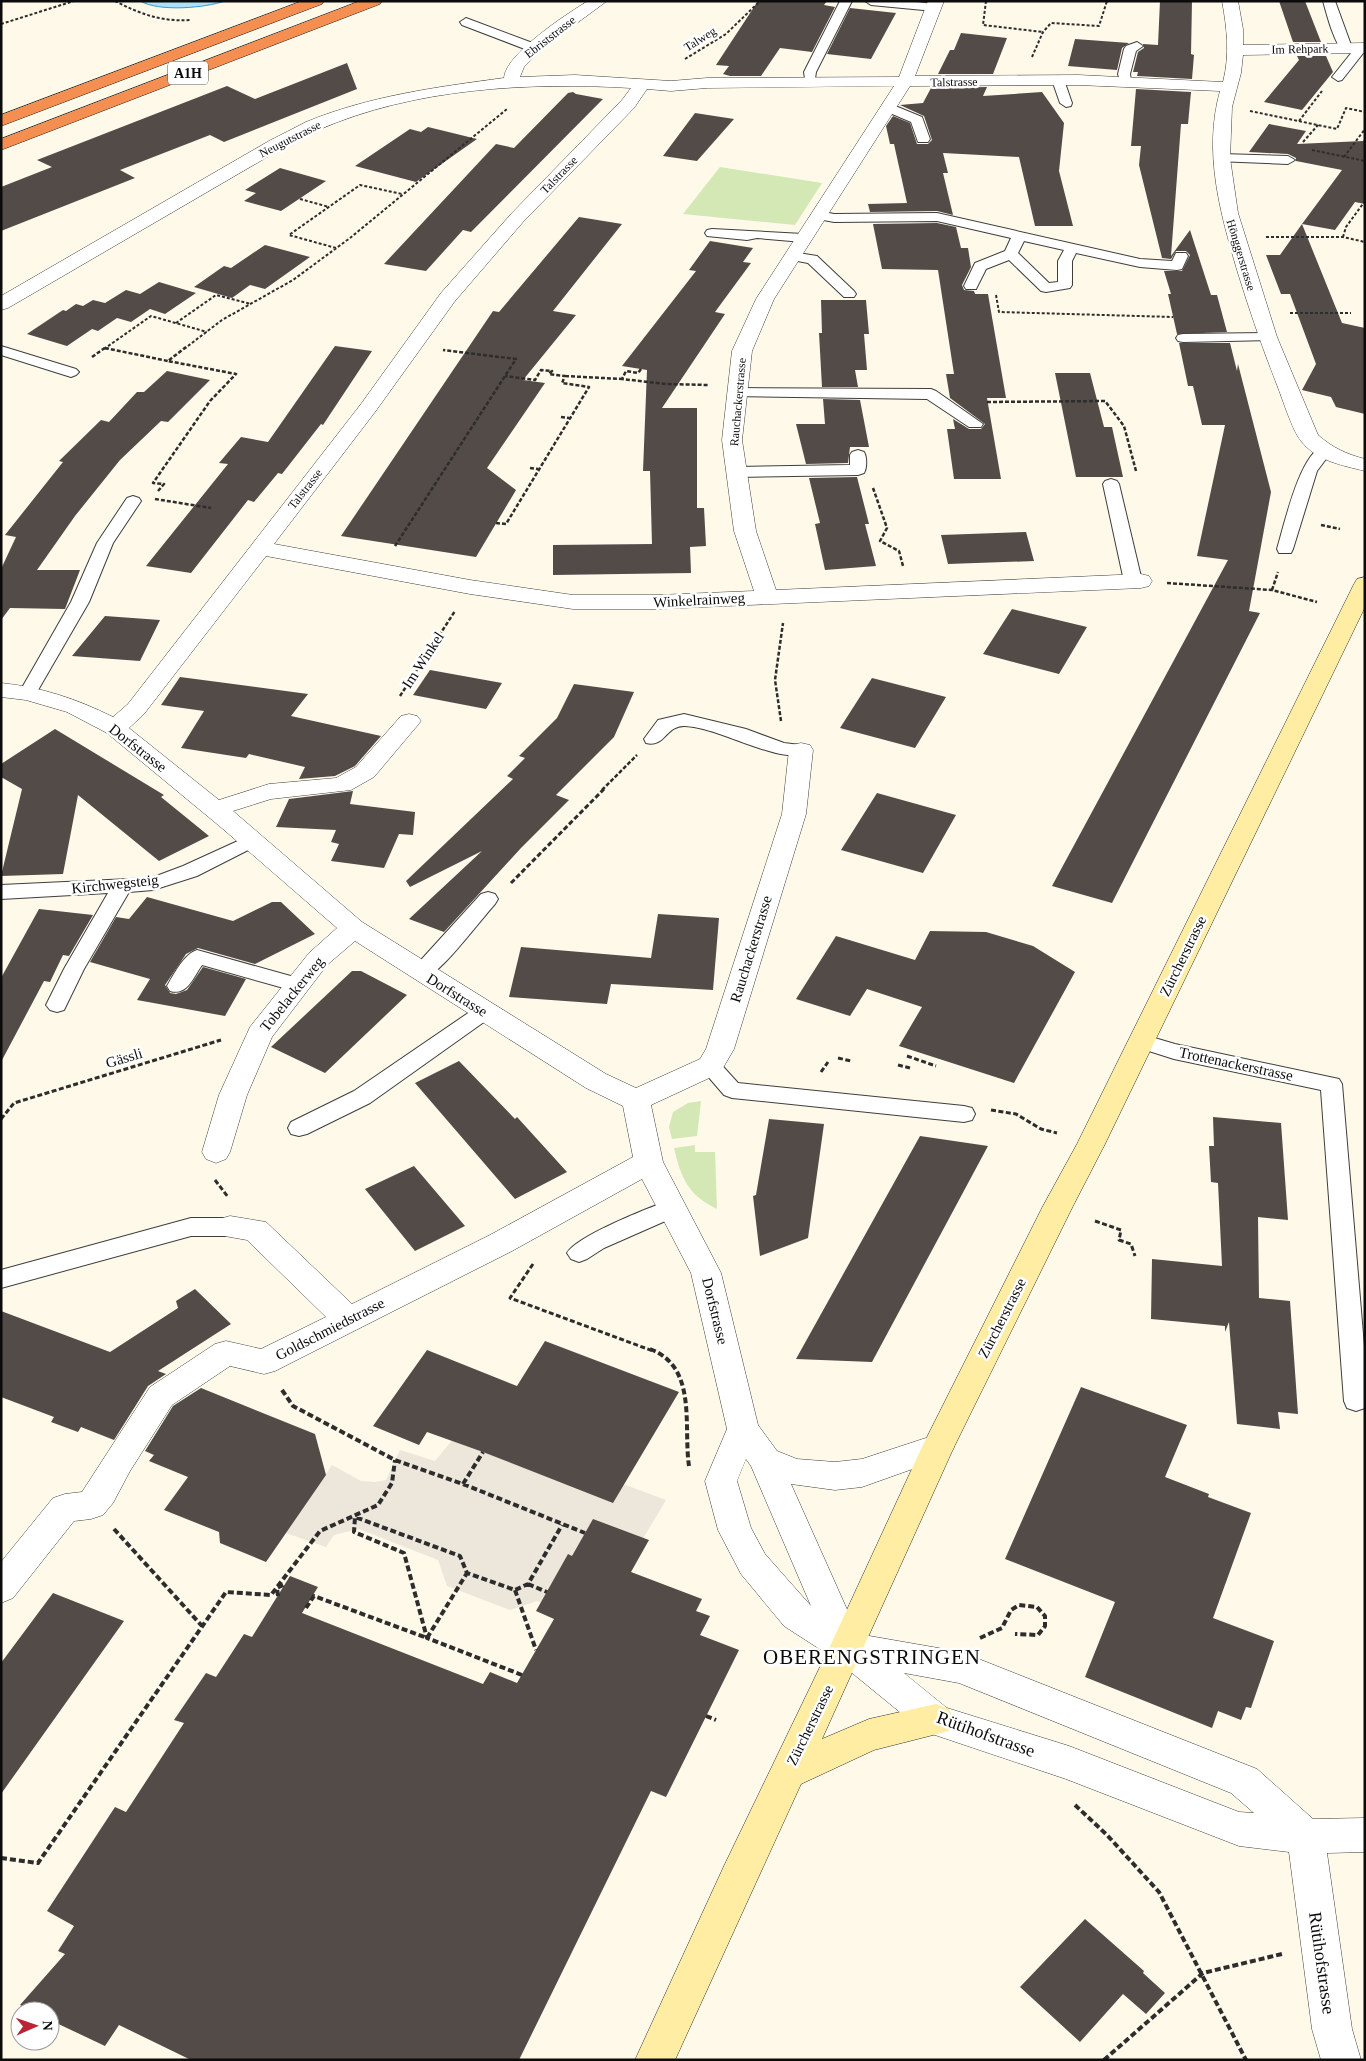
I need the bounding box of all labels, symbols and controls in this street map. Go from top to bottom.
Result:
street label: Ebriststrasse [522,13,578,61]
street label: Talweg [681,24,719,54]
street label: Im Rehpark [1271,42,1329,56]
road number: A1H [168,62,208,84]
street label: Talstrasse [930,75,978,89]
street label: Neugutstrasse [257,117,323,161]
street label: Talstrasse [538,153,580,197]
street label: Hönggerstrasse [1223,218,1259,292]
street label: Rauchackerstrasse [727,357,749,447]
street label: Talstrasse [285,466,325,512]
street label: Winkelrainweg [653,590,746,610]
street label: Im Winkel [399,629,447,691]
street label: Dorfstrasse [106,721,170,776]
street label: Kirchwegsteig [71,871,160,897]
street label: Rauchackerstrasse [727,893,775,1004]
street label: Zürcherstrasse [1157,913,1210,999]
street label: Tobelackerweg [257,953,327,1035]
street label: Dorfstrasse [424,970,490,1020]
street label: Trottenackerstrasse [1178,1044,1295,1084]
street label: Gässli [104,1045,144,1071]
street label: Zürcherstrasse [975,1275,1029,1361]
street label: Dorfstrasse [699,1276,731,1346]
street label: Goldschmiedstrasse [273,1294,387,1363]
district label: OBERENGSTRINGEN [763,1645,981,1669]
street label: Zürcherstrasse [784,1682,837,1768]
street label: Rütihofstrasse [934,1707,1038,1761]
street label: Rütihofstrasse [1305,1911,1339,2015]
north arrow [10,2001,60,2051]
text: N [40,2020,55,2031]

